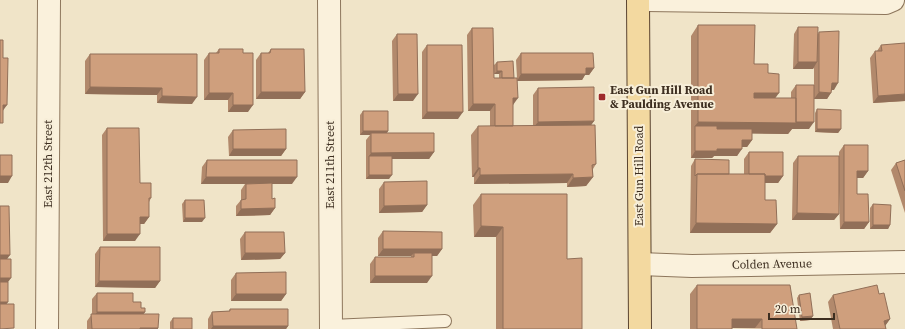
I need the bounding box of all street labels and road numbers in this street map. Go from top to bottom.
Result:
street label: East 212th Street [40,120,56,208]
street label: East 211th Street [322,121,338,209]
street label: East Gun Hill Road [631,125,647,226]
street label: Colden Avenue [732,255,812,273]

